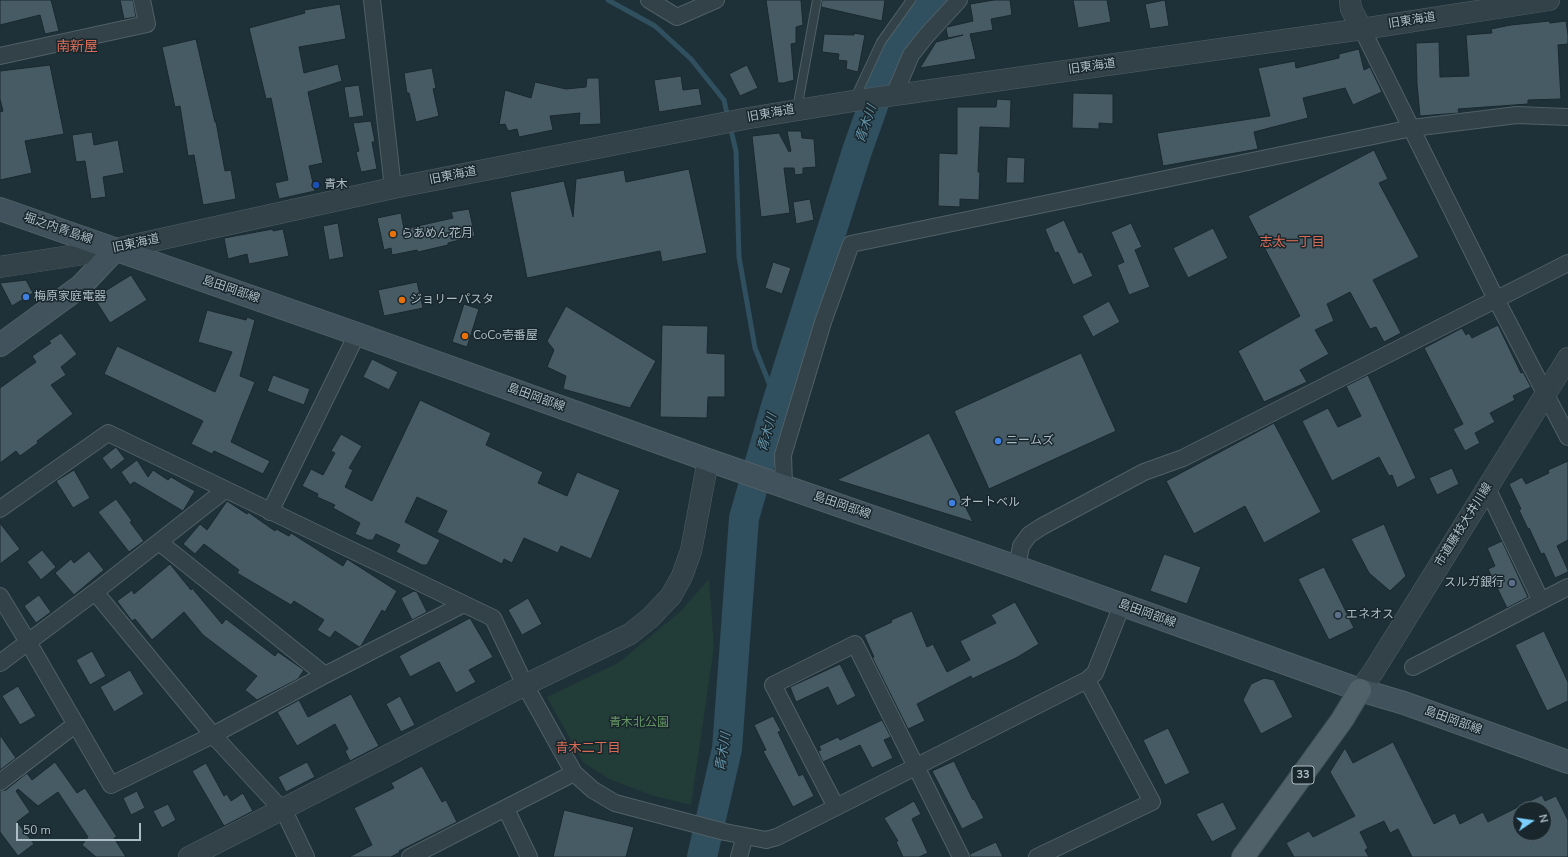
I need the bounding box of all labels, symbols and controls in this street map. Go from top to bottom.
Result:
street label: 旧東海道 [1387,10,1437,32]
district label: 南新屋 [56,40,98,56]
street label: 旧東海道 [1067,57,1117,77]
street label: 旧東海道 [746,103,796,125]
water label: 青木川 [853,103,881,145]
street label: 旧東海道 [428,164,478,188]
place label: 青木 [324,178,348,192]
marker: 青木 [311,180,321,190]
street label: 堀之内青島線 [22,210,94,248]
place label: らあめん花月 [401,227,473,241]
marker: らあめん花月 [388,229,398,239]
street label: 旧東海道 [111,232,161,256]
district label: 志太一丁目 [1260,235,1324,251]
street label: 島田岡部線 [200,273,262,307]
place label: 梅原家庭電器 [34,290,106,304]
marker: 梅原家庭電器 [21,292,31,302]
place label: ジョリーパスタ [410,293,494,307]
marker: ジョリーパスタ [397,295,407,305]
place label: CoCo壱番屋 [473,329,538,343]
marker: CoCo壱番屋 [460,331,470,341]
street label: 島田岡部線 [505,381,567,415]
water label: 青木川 [755,412,781,454]
place label: ニームズ [1006,434,1054,448]
marker: ニームズ [993,436,1003,446]
street label: 市道藤枝大井川線 [1432,480,1496,570]
street label: 島田岡部線 [811,489,873,523]
place label: オートベル [960,496,1020,510]
marker: オートベル [947,498,957,508]
place label: スルガ銀行 [1444,576,1504,590]
marker: スルガ銀行 [1507,578,1517,588]
street label: 島田岡部線 [1116,597,1178,631]
place label: エネオス [1346,608,1394,622]
marker: エネオス [1333,610,1343,620]
street label: 島田岡部線 [1422,704,1484,738]
park label: 青木北公園 [609,716,669,730]
water label: 青木川 [713,732,735,772]
district label: 青木二丁目 [556,741,620,757]
road number: 33 [1292,766,1314,784]
north arrow [1512,801,1552,841]
text: N [1535,813,1551,824]
scale bar [18,815,143,841]
text: 50 m [23,822,51,838]

